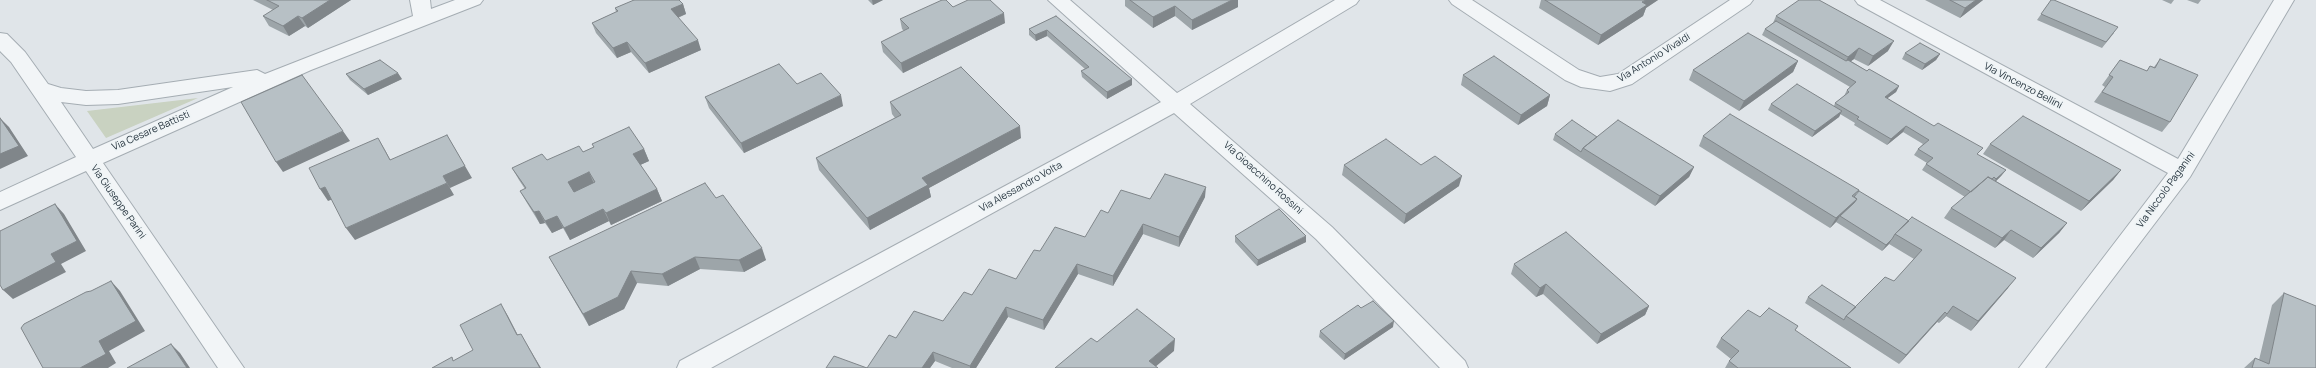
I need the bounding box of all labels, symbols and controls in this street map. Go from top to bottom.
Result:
street label: Via Antonio Vivaldi [1616,31,1692,85]
street label: Via Vincenzo Bellini [1982,60,2064,112]
street label: Via Cesare Battisti [110,108,192,154]
street label: Via Gioacchino Rossini [1221,139,1305,217]
street label: Via Niccolò Paganini [2134,150,2198,230]
street label: Via Alessandro Volta [978,159,1064,215]
street label: Via Giuseppe Parini [88,163,148,241]

